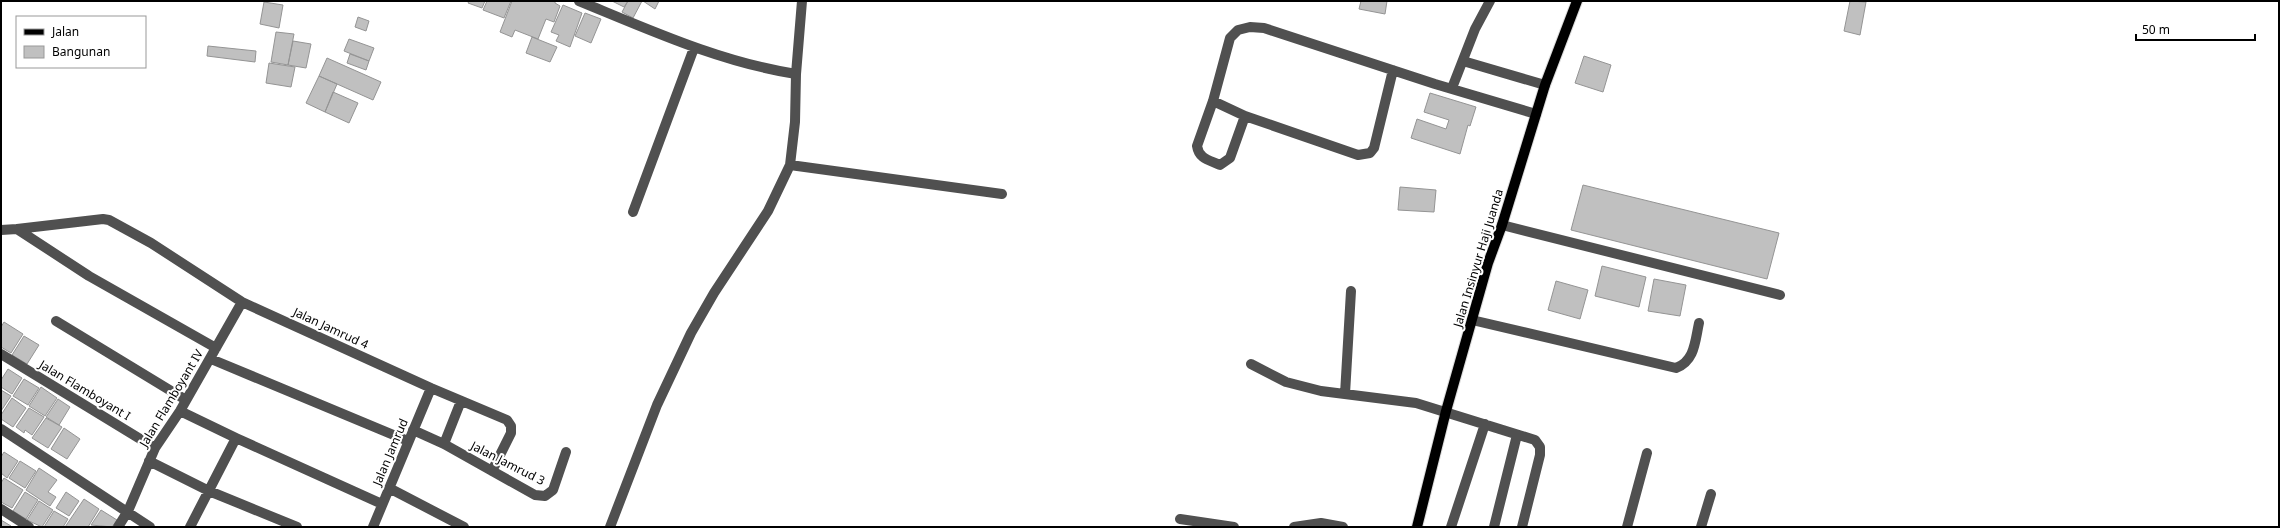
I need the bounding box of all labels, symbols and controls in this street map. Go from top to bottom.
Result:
legend [16,16,146,68]
scale bar [2136,16,2255,42]
text: 50 m [2142,21,2170,38]
text: Jalan [51,23,79,40]
text: Bangunan [52,43,110,60]
street label: Jalan Insinyur Haji Juanda [1449,187,1507,330]
street label: Jalan Jamrud 4 [290,303,372,353]
street label: Jalan Flamboyant IV [135,345,207,451]
street label: Jalan Flamboyant I [35,355,134,424]
street label: Jalan Jamrud [368,416,412,489]
street label: Jalan Jamrud 3 [467,437,548,489]

